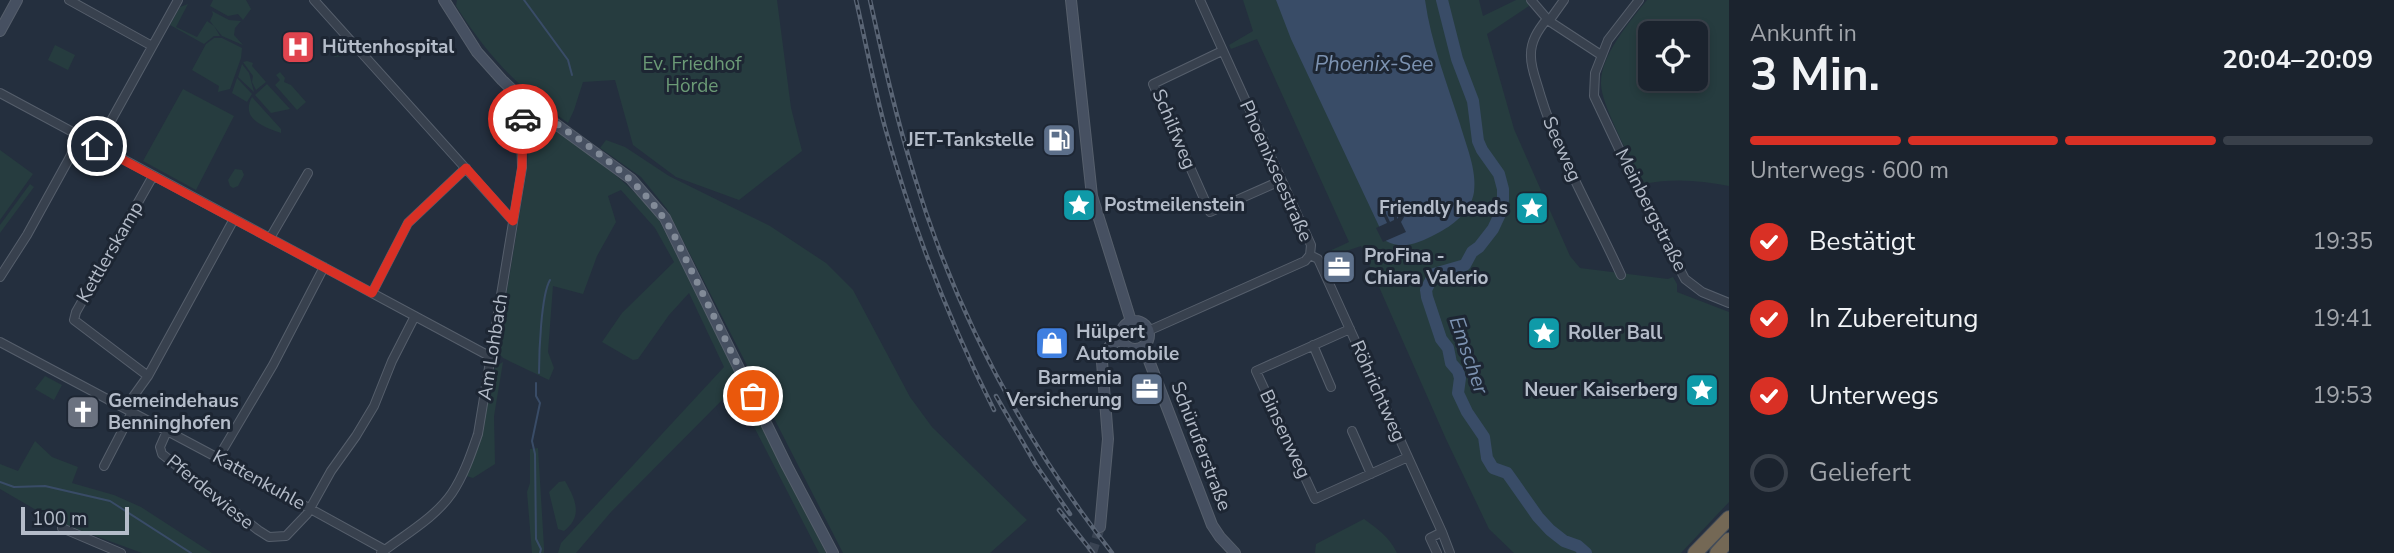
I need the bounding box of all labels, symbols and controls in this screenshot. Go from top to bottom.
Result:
text: Ankunft in [1750,18,1857,49]
map controls [1638,21,1708,91]
button: locate [1638,21,1708,91]
hospital icon: Hüttenhospital [279,28,317,66]
place label: Hüttenhospital [322,34,454,60]
text: 20:04–20:09 [2222,42,2373,77]
text: 3 Min. [1750,43,1880,106]
water label: Phoenix-See [1314,50,1434,78]
park label: Ev. Friedhof Hörde [642,51,742,99]
courier [488,84,558,154]
street label: Schilfweg [1146,85,1202,173]
street label: Phoenixseestraße [1233,96,1319,246]
icon: car [504,100,542,138]
street label: Seeweg [1536,112,1588,186]
pin [67,116,127,176]
fuel station icon: JET-Tankstelle [1040,121,1078,159]
icon: home [78,127,116,165]
place label: JET-Tankstelle [906,127,1034,153]
street label: Meinbergstraße [1609,144,1693,276]
text: Unterwegs · 600 m [1750,155,1949,186]
place icon: Postmeilenstein [1060,186,1098,224]
place icon: Friendly heads [1513,189,1551,227]
place label: Postmeilenstein [1104,192,1245,218]
place label: Friendly heads [1379,195,1508,221]
street label: Kettlerskamp [70,197,150,307]
icon: check [1750,223,1788,261]
text: Bestätigt [1809,224,1915,259]
text: 19:35 [2313,226,2373,257]
place label: ProFina - Chiara Valerio [1364,243,1488,291]
office icon: ProFina - Chiara Valerio [1320,248,1358,286]
street label: Am Lohbach [472,292,514,402]
icon: check [1750,300,1788,338]
text: In Zubereitung [1809,301,1978,336]
text: 19:41 [2313,303,2373,334]
water label: Emscher [1443,312,1496,398]
place icon: Roller Ball [1525,314,1563,352]
place label: Hülpert Automobile [1076,319,1179,367]
place label: Roller Ball [1568,320,1662,346]
shop icon: Hülpert Automobile [1033,324,1071,362]
street label: Röhrichtweg [1344,336,1412,446]
place label: Barmenia Versicherung [1005,365,1122,413]
pin [723,366,783,426]
office icon: Barmenia Versicherung [1128,370,1166,408]
place icon: Neuer Kaiserberg [1683,371,1721,409]
icon: bag [734,377,772,415]
place label: Neuer Kaiserberg [1524,377,1678,403]
icon: check [1750,377,1788,415]
street label: Schüruferstraße [1164,378,1238,514]
text: Unterwegs [1809,378,1939,413]
text: 19:53 [2313,380,2373,411]
street label: Binsenweg [1253,385,1317,483]
place label: Gemeindehaus Benninghofen [108,388,239,436]
church icon: Gemeindehaus Benninghofen [64,393,102,431]
street label: Kattenkuhle [208,444,310,516]
street label: Pferdewiese [161,449,259,535]
text: Geliefert [1809,455,1910,490]
scale bar [21,504,130,536]
text: 100 m [32,506,87,532]

